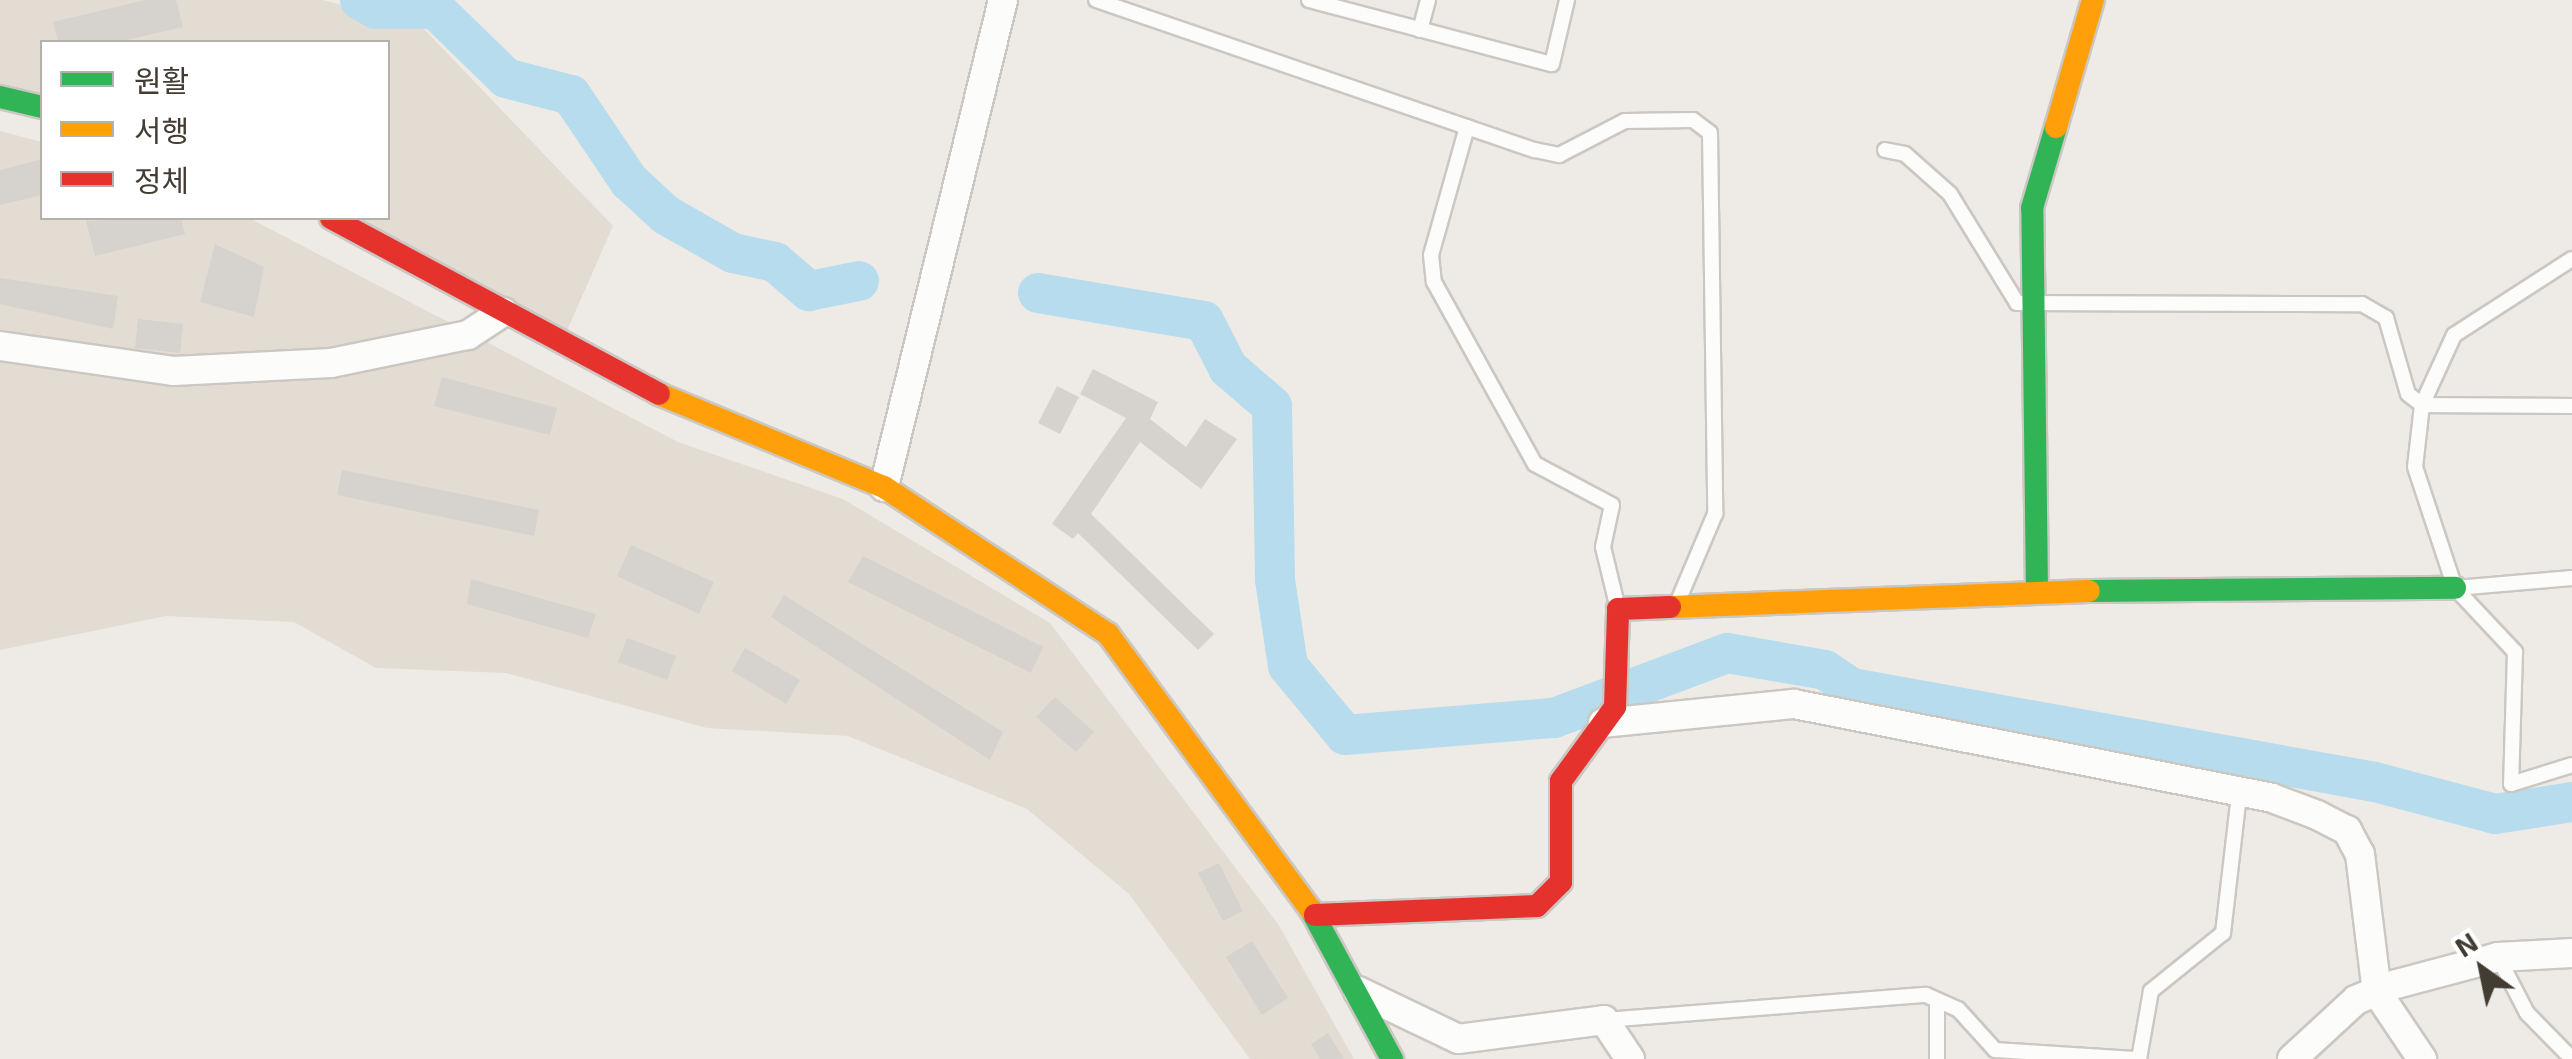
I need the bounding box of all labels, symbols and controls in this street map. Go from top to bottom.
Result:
legend [40,40,390,220]
text: 원활 [134,62,189,98]
text: 서행 [134,112,189,148]
text: 정체 [134,162,189,198]
north arrow [2432,919,2532,1019]
text: N [2448,924,2483,964]

